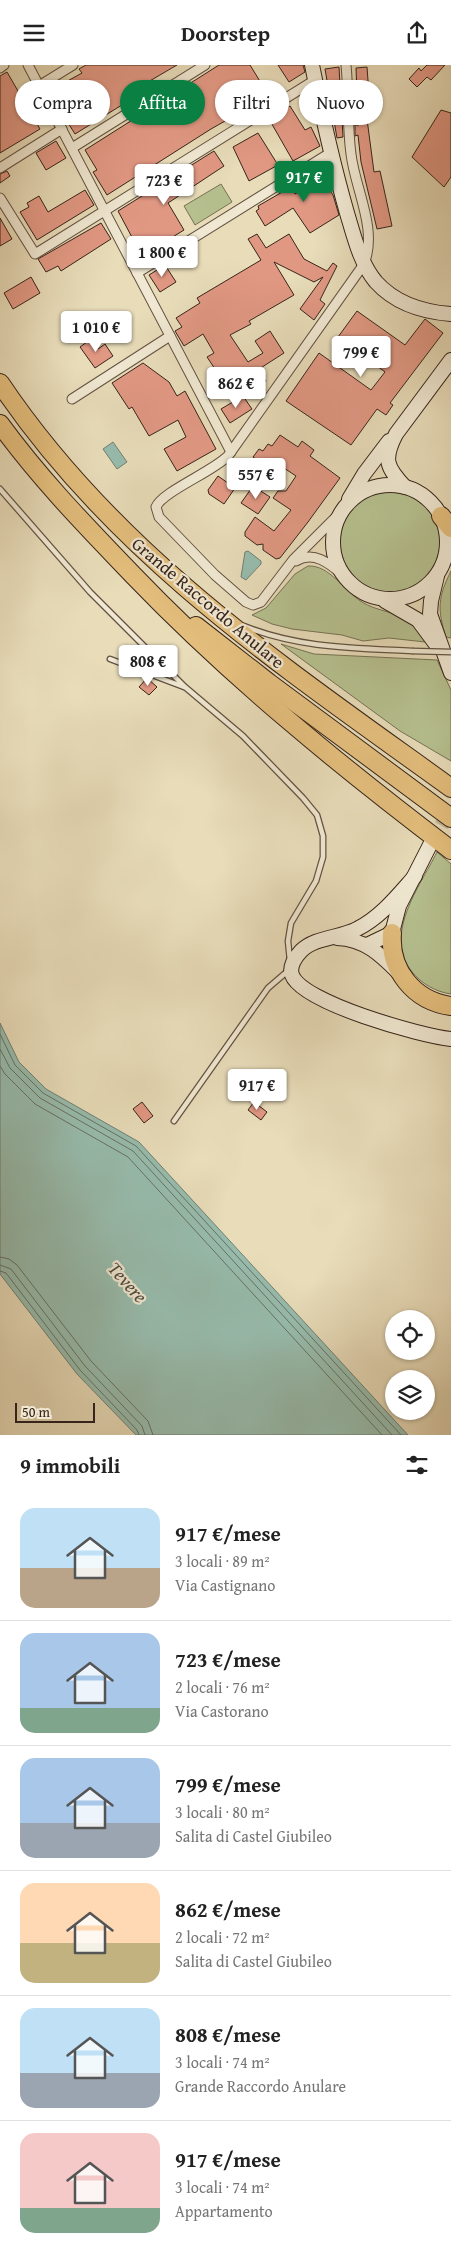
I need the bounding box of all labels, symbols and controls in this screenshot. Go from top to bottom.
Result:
text: Doorstep [181,17,270,49]
icon: menu [20,19,48,47]
icon: share [403,19,431,47]
chip: Compra [15,80,110,125]
chip: Affitta [120,80,205,125]
chip: Filtri [215,80,289,125]
chip: Nuovo [299,80,383,125]
pin: 917 € [269,161,339,203]
pin: 723 € [129,163,199,206]
text: 917 € [286,165,322,189]
text: 723 € [146,168,182,192]
pin: 1 800 € [116,235,208,278]
text: 1 800 € [138,240,186,264]
pin: 1 010 € [50,311,142,353]
text: 1 010 € [72,315,120,339]
pin: 799 € [326,335,396,378]
text: 799 € [343,340,379,364]
pin: 862 € [201,367,271,409]
text: 862 € [218,371,254,395]
pin: 557 € [221,457,291,500]
text: 557 € [238,462,274,486]
street label: Grande Raccordo Anulare [126,530,291,675]
pin: 808 € [113,645,183,687]
text: 808 € [130,649,166,673]
pin: 917 € [222,1069,292,1111]
text: 917 € [239,1073,275,1097]
water label: Tevere [102,1255,154,1309]
map controls [385,1310,435,1420]
button: locate [385,1310,435,1360]
button: layers [385,1370,435,1420]
scale bar [15,1400,95,1423]
text: 50 m [22,1402,50,1422]
text: 9 immobili [20,1450,120,1481]
icon: filters [403,1451,431,1479]
text: 917 €/mese [175,1518,281,1549]
icon: home [60,1528,120,1588]
text: 3 locali · 89 m² [175,1549,270,1573]
text: Via Castignano [175,1573,275,1597]
text: 723 €/mese [175,1644,281,1675]
icon: home [60,1653,120,1713]
text: 2 locali · 76 m² [175,1675,270,1699]
text: Via Castorano [175,1699,269,1723]
text: 799 €/mese [175,1769,281,1800]
icon: home [60,1778,120,1838]
text: 3 locali · 80 m² [175,1800,270,1824]
text: Salita di Castel Giubileo [175,1824,332,1848]
text: 862 €/mese [175,1894,281,1925]
icon: home [60,1903,120,1963]
text: 2 locali · 72 m² [175,1925,270,1949]
text: Salita di Castel Giubileo [175,1949,332,1973]
text: 808 €/mese [175,2019,281,2050]
icon: home [60,2028,120,2088]
text: 3 locali · 74 m² [175,2050,270,2074]
text: Grande Raccordo Anulare [175,2074,346,2098]
text: 917 €/mese [175,2144,281,2175]
icon: home [60,2153,120,2213]
text: 3 locali · 74 m² [175,2175,270,2199]
text: Appartamento [175,2199,273,2223]

